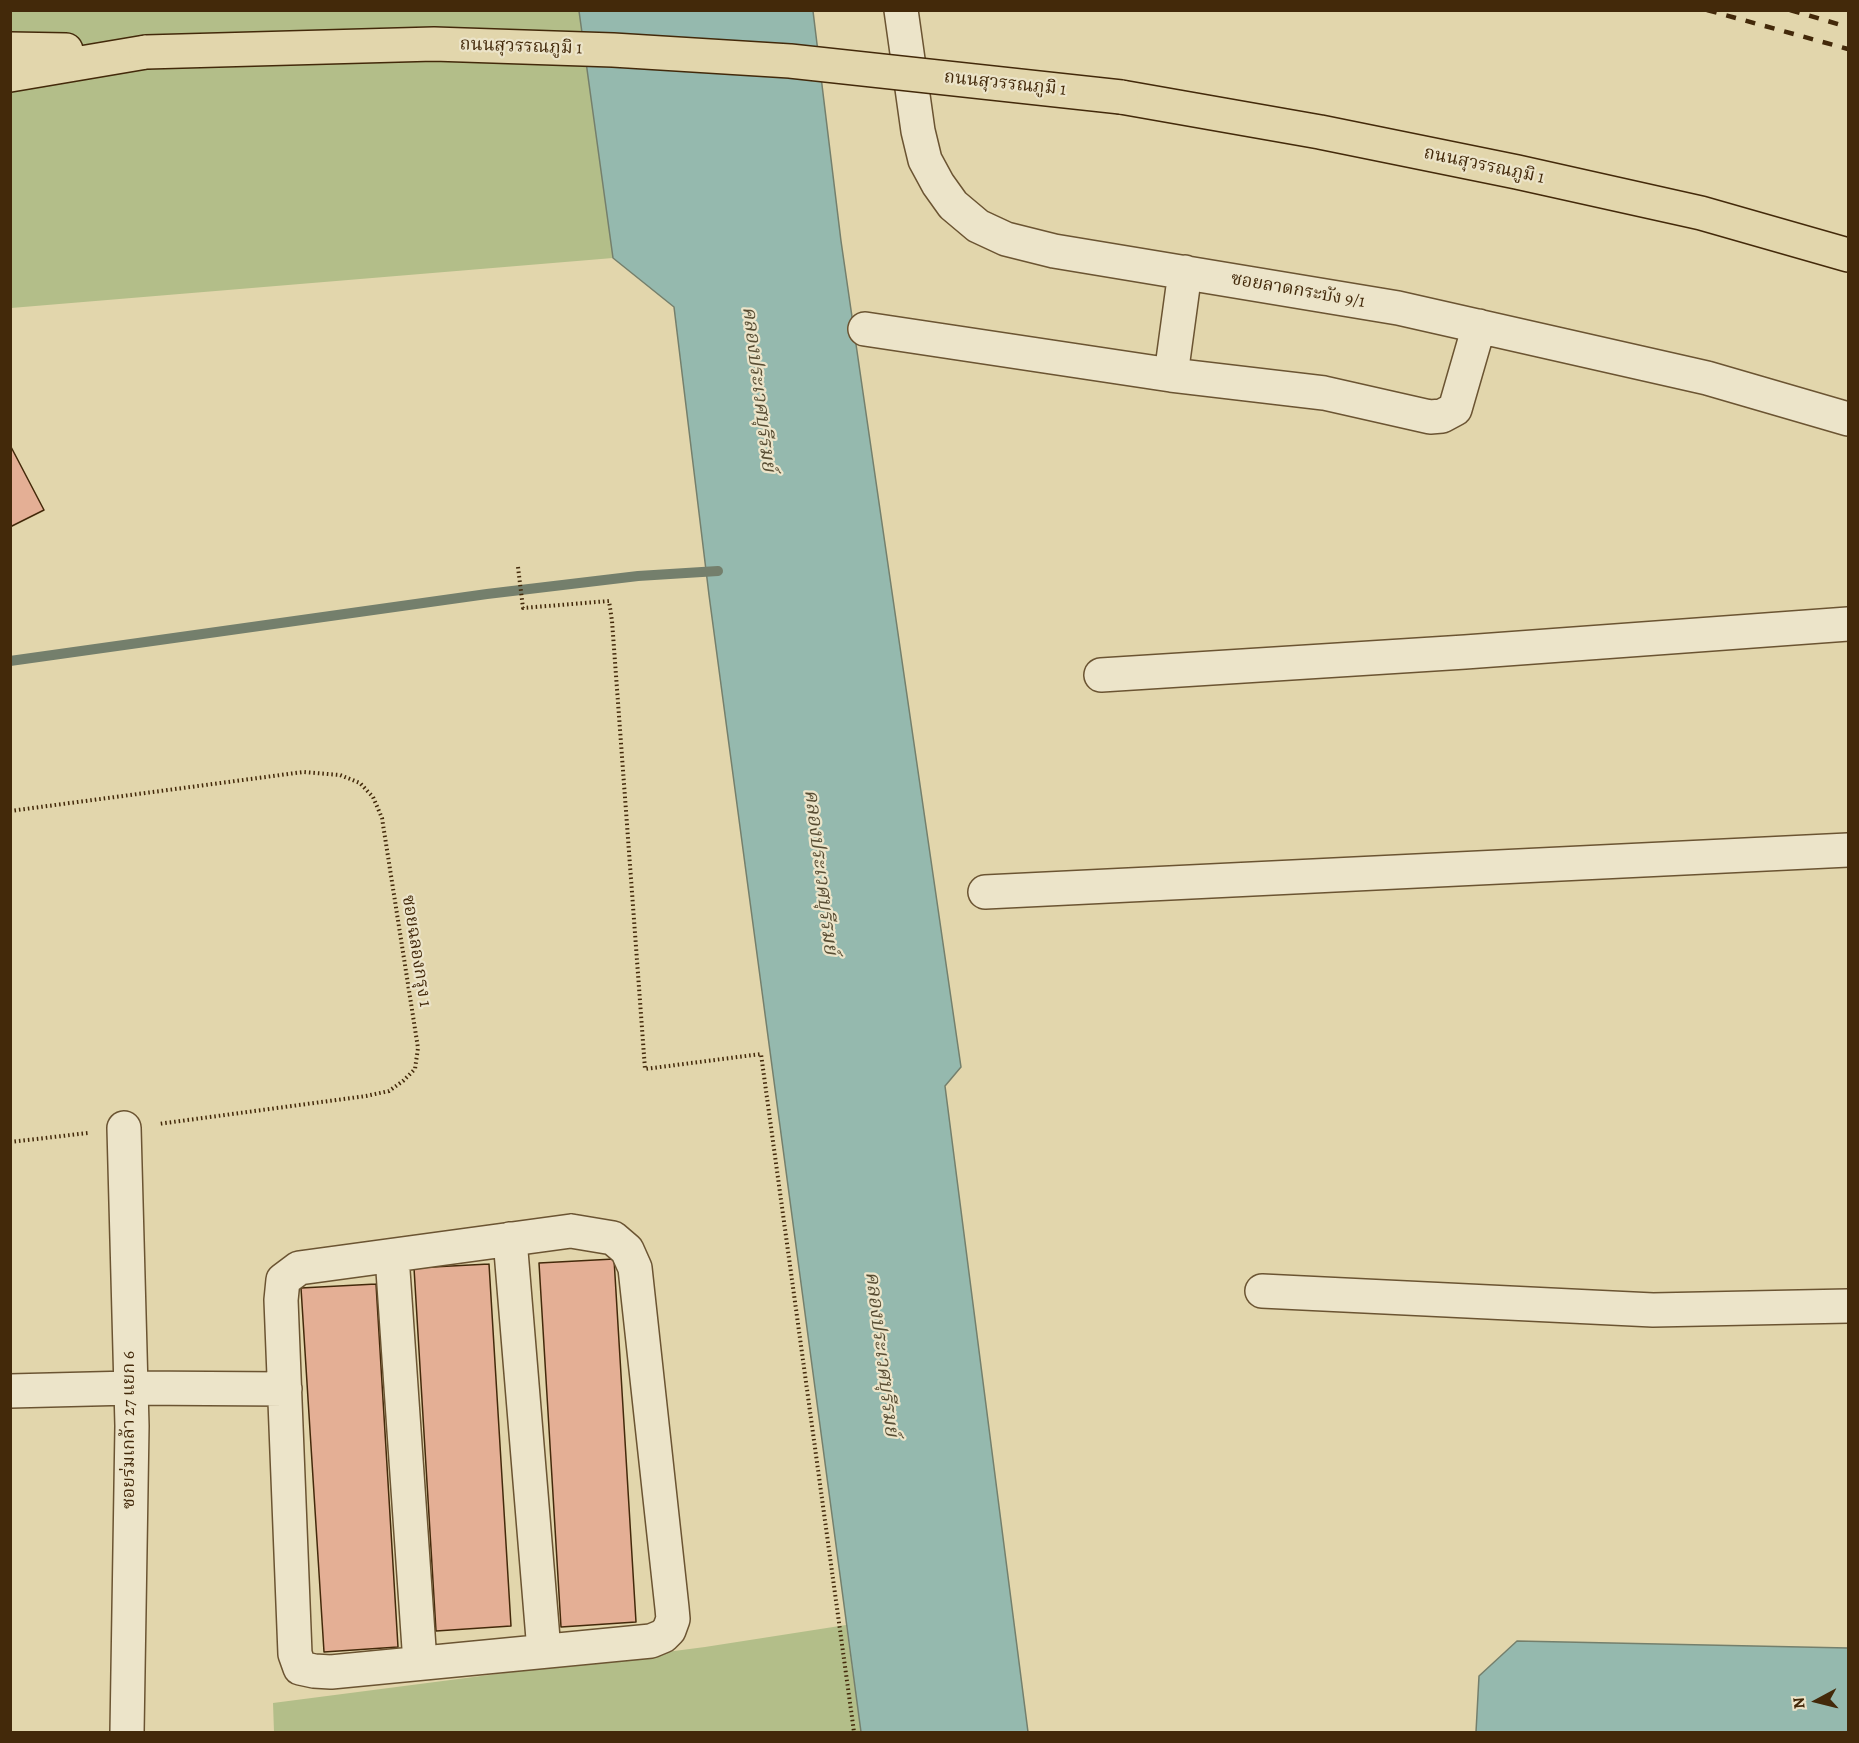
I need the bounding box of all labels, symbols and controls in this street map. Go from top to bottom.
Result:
street label: ถนนสุวรรณภูมิ 1 [459,34,583,60]
street label: ถนนสุวรรณภูมิ 1 [943,67,1067,101]
street label: ถนนสุวรรณภูมิ 1 [1422,143,1546,189]
street label: ซอยลาดกระบัง 9/1 [1229,269,1367,313]
water label: คลองประเวศบุรีรมย์ [736,305,780,473]
water label: คลองประเวศบุรีรมย์ [798,788,842,956]
street label: ซอยฉลองกรุง 1 [396,894,436,1008]
water label: คลองประเวศบุรีรมย์ [859,1270,903,1438]
street label: ซอยร่มเกล้า 27 แยก 6 [119,1351,141,1509]
north arrow [1787,1671,1847,1731]
text: N [1788,1696,1811,1710]

